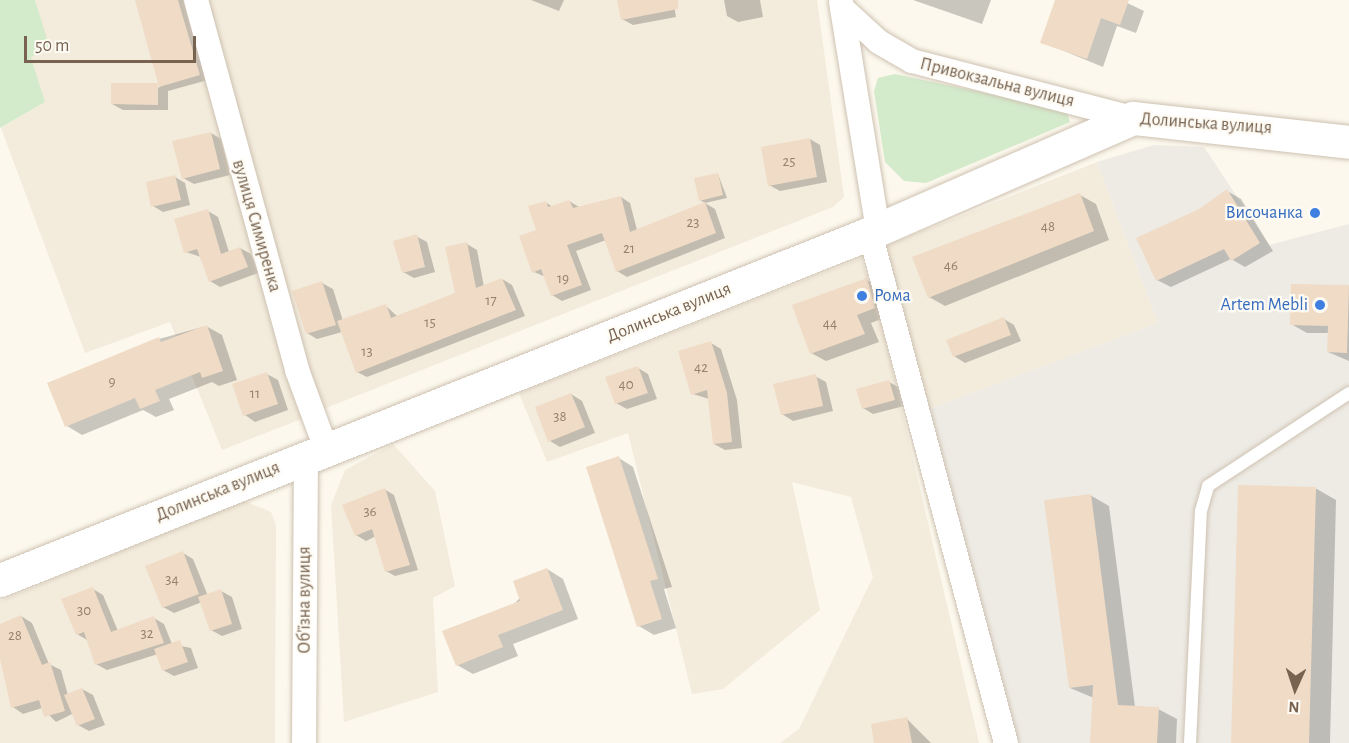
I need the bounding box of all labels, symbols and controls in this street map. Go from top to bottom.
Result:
scale bar [27,24,200,62]
text: 50 m [35,37,69,55]
street label: Привокзальна вулиця [917,53,1077,113]
street label: Долинська вулиця [1139,109,1273,139]
house number: 25 [782,153,796,171]
street label: вулиця Симиренка [227,157,285,295]
place label: Височанка [1226,202,1303,224]
marker: Височанка [1308,206,1322,220]
house number: 23 [686,214,700,232]
house number: 48 [1041,218,1055,236]
house number: 21 [623,240,635,258]
house number: 46 [944,257,958,275]
house number: 19 [557,270,569,288]
street label: Долинська вулиця [604,278,734,348]
place label: Рома [874,285,911,307]
marker: Рома [855,289,869,303]
house number: 17 [485,292,497,310]
place label: Artem Mebli [1221,294,1308,316]
marker: Artem Mebli [1313,298,1327,312]
house number: 15 [424,314,436,332]
house number: 44 [823,315,837,333]
house number: 13 [361,343,373,361]
house number: 42 [694,359,708,377]
house number: 9 [108,373,116,391]
house number: 40 [618,376,634,394]
house number: 11 [250,385,260,403]
house number: 38 [553,408,567,426]
street label: Долинська вулиця [153,457,283,527]
house number: 36 [363,503,377,521]
street label: Обʼїзна вулиця [294,546,316,654]
house number: 34 [165,571,179,589]
house number: 30 [77,602,91,620]
house number: 32 [140,625,154,643]
house number: 28 [8,627,22,645]
north arrow [1265,659,1325,719]
text: N [1288,699,1300,715]

